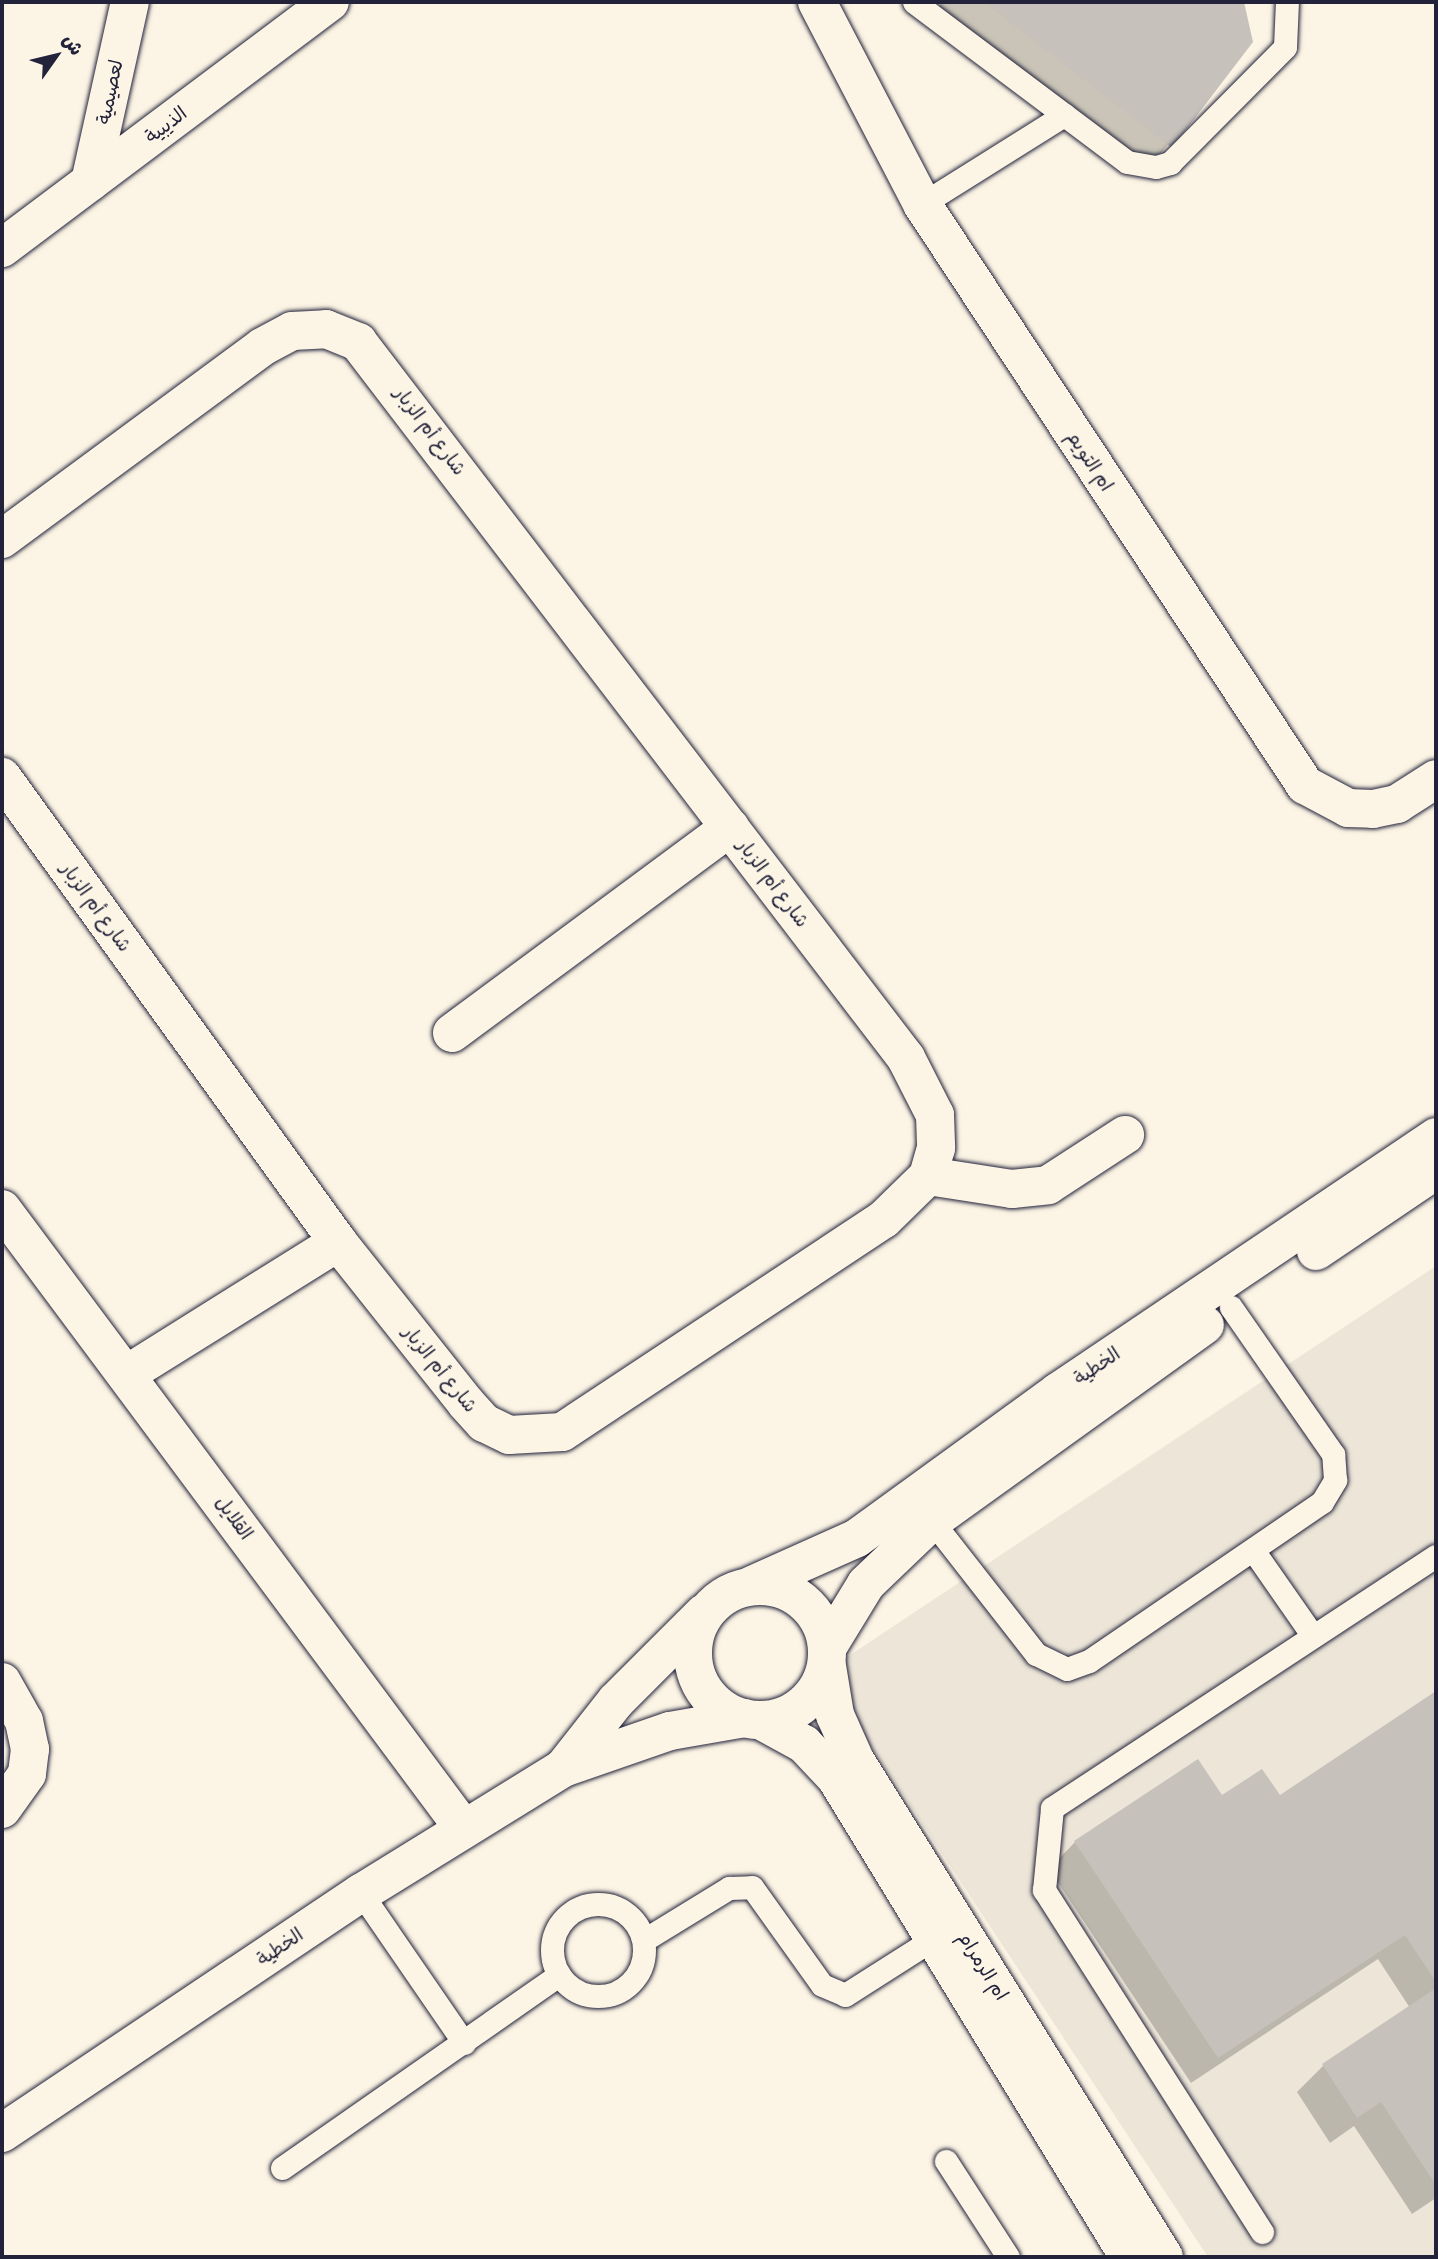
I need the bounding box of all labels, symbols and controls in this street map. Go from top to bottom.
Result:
north arrow [21,21,91,91]
text: ش [58,29,89,60]
street label: لعصيمية [92,58,128,126]
street label: الذيبية [140,102,192,148]
street label: شارع أم الزبار [389,382,471,480]
street label: ام التويم [1062,426,1118,496]
street label: شارع أم الزبار [732,834,814,932]
street label: شارع أم الزبار [56,858,136,956]
street label: شارع أم الزبار [398,1321,482,1417]
street label: الخطية [1069,1342,1125,1390]
street label: القلايل [210,1492,258,1544]
street label: الخطية [252,1923,308,1971]
street label: ام الرمرام [953,1927,1013,2005]

